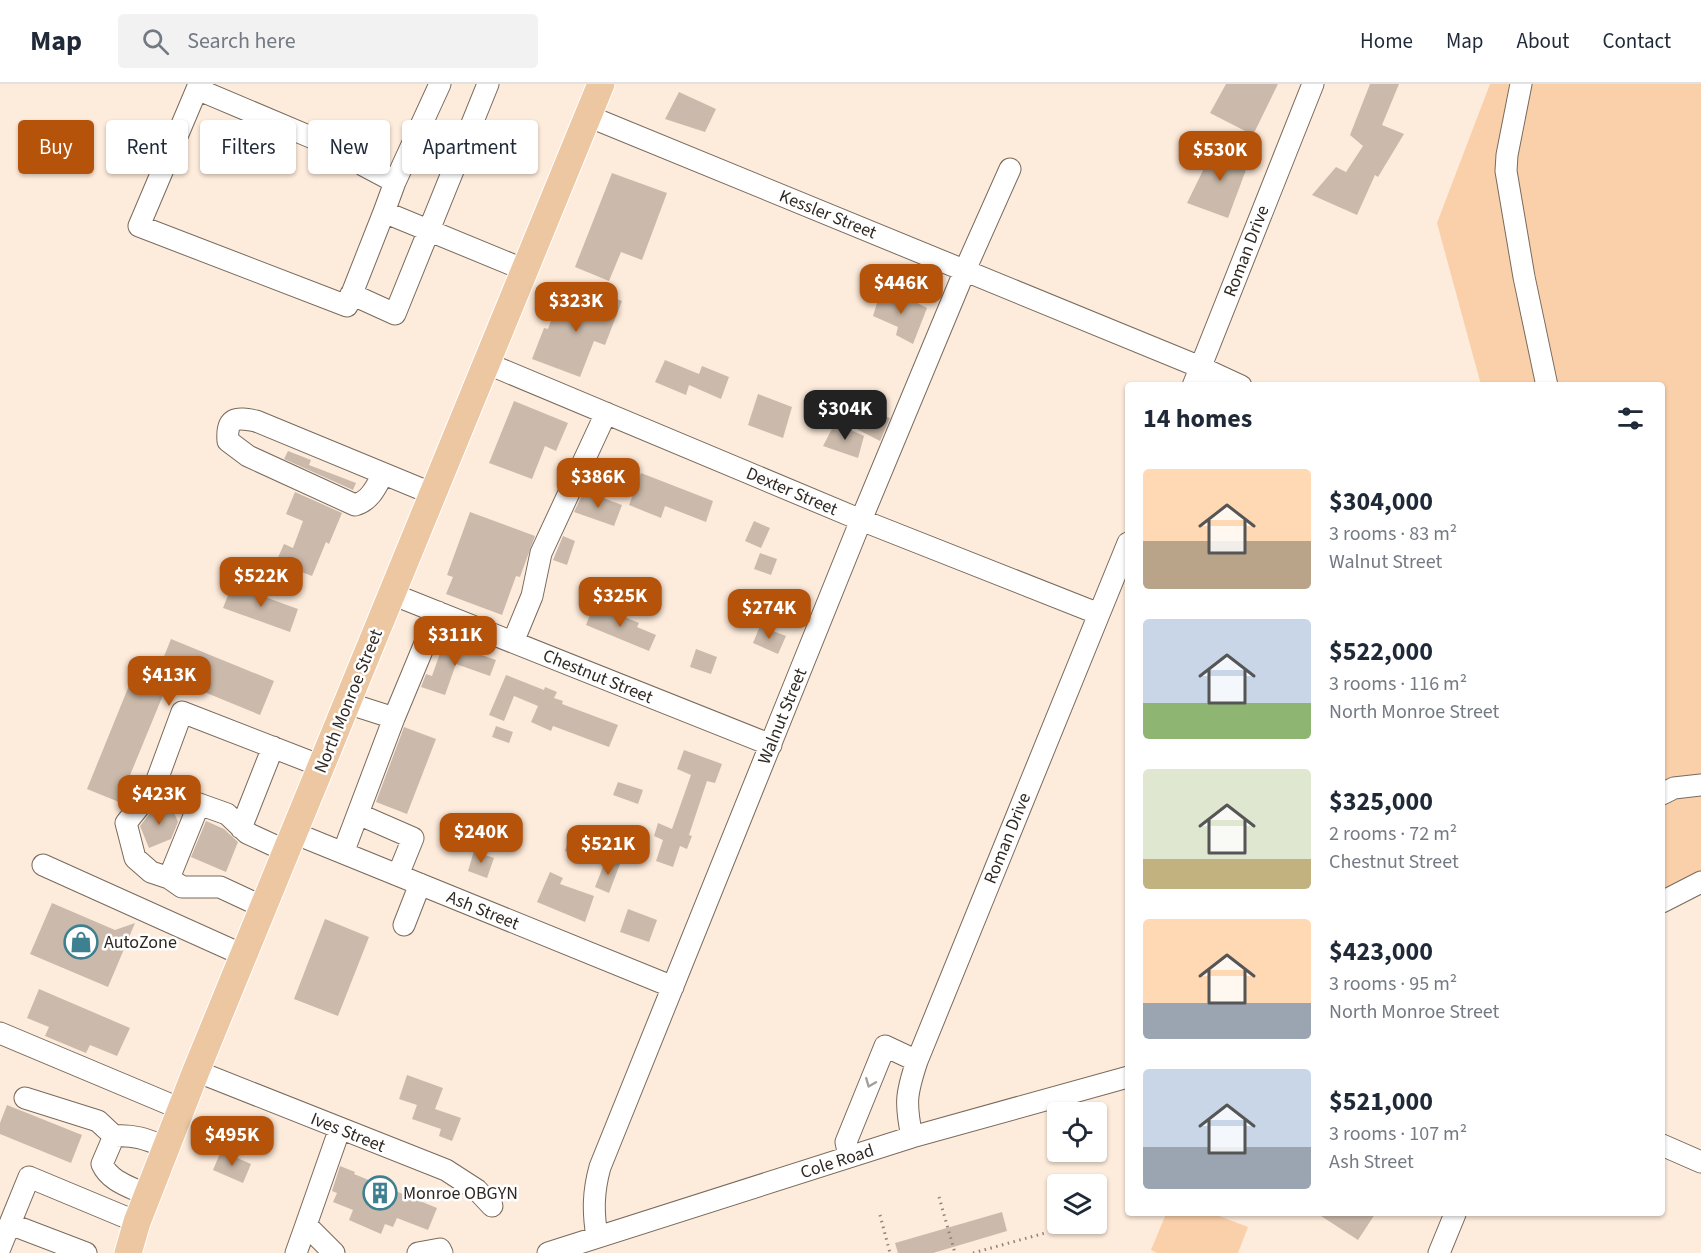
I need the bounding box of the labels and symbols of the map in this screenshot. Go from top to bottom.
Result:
pin: $530K [1178,131,1262,182]
street label: Kessler Street [775,184,880,245]
street label: Roman Drive [1218,202,1275,301]
pin: $446K [859,264,943,315]
pin: $323K [534,282,618,333]
pin: $304K [803,390,887,441]
pin: $386K [556,458,640,509]
street label: Dexter Street [742,461,841,522]
pin: $522K [219,557,303,608]
pin: $325K [578,577,662,628]
pin: $274K [727,589,811,640]
pin: $311K [413,616,497,667]
street label: North Monroe Street [308,625,389,777]
street label: Chestnut Street [539,643,657,710]
pin: $413K [127,656,211,707]
street label: Walnut Street [752,664,813,768]
pin: $423K [117,775,201,826]
street label: Roman Drive [978,789,1037,888]
pin: $240K [439,813,523,864]
pin: $521K [566,825,650,876]
street label: Ash Street [443,885,523,936]
shop icon: AutoZone [63,924,99,960]
place label: AutoZone [104,930,177,955]
one-way arrow [865,1078,878,1088]
street label: Ives Street [307,1106,389,1159]
pin: $495K [190,1116,274,1167]
street label: Cole Road [797,1138,877,1185]
building icon: Monroe OBGYN [362,1175,398,1211]
place label: Monroe OBGYN [403,1181,518,1206]

